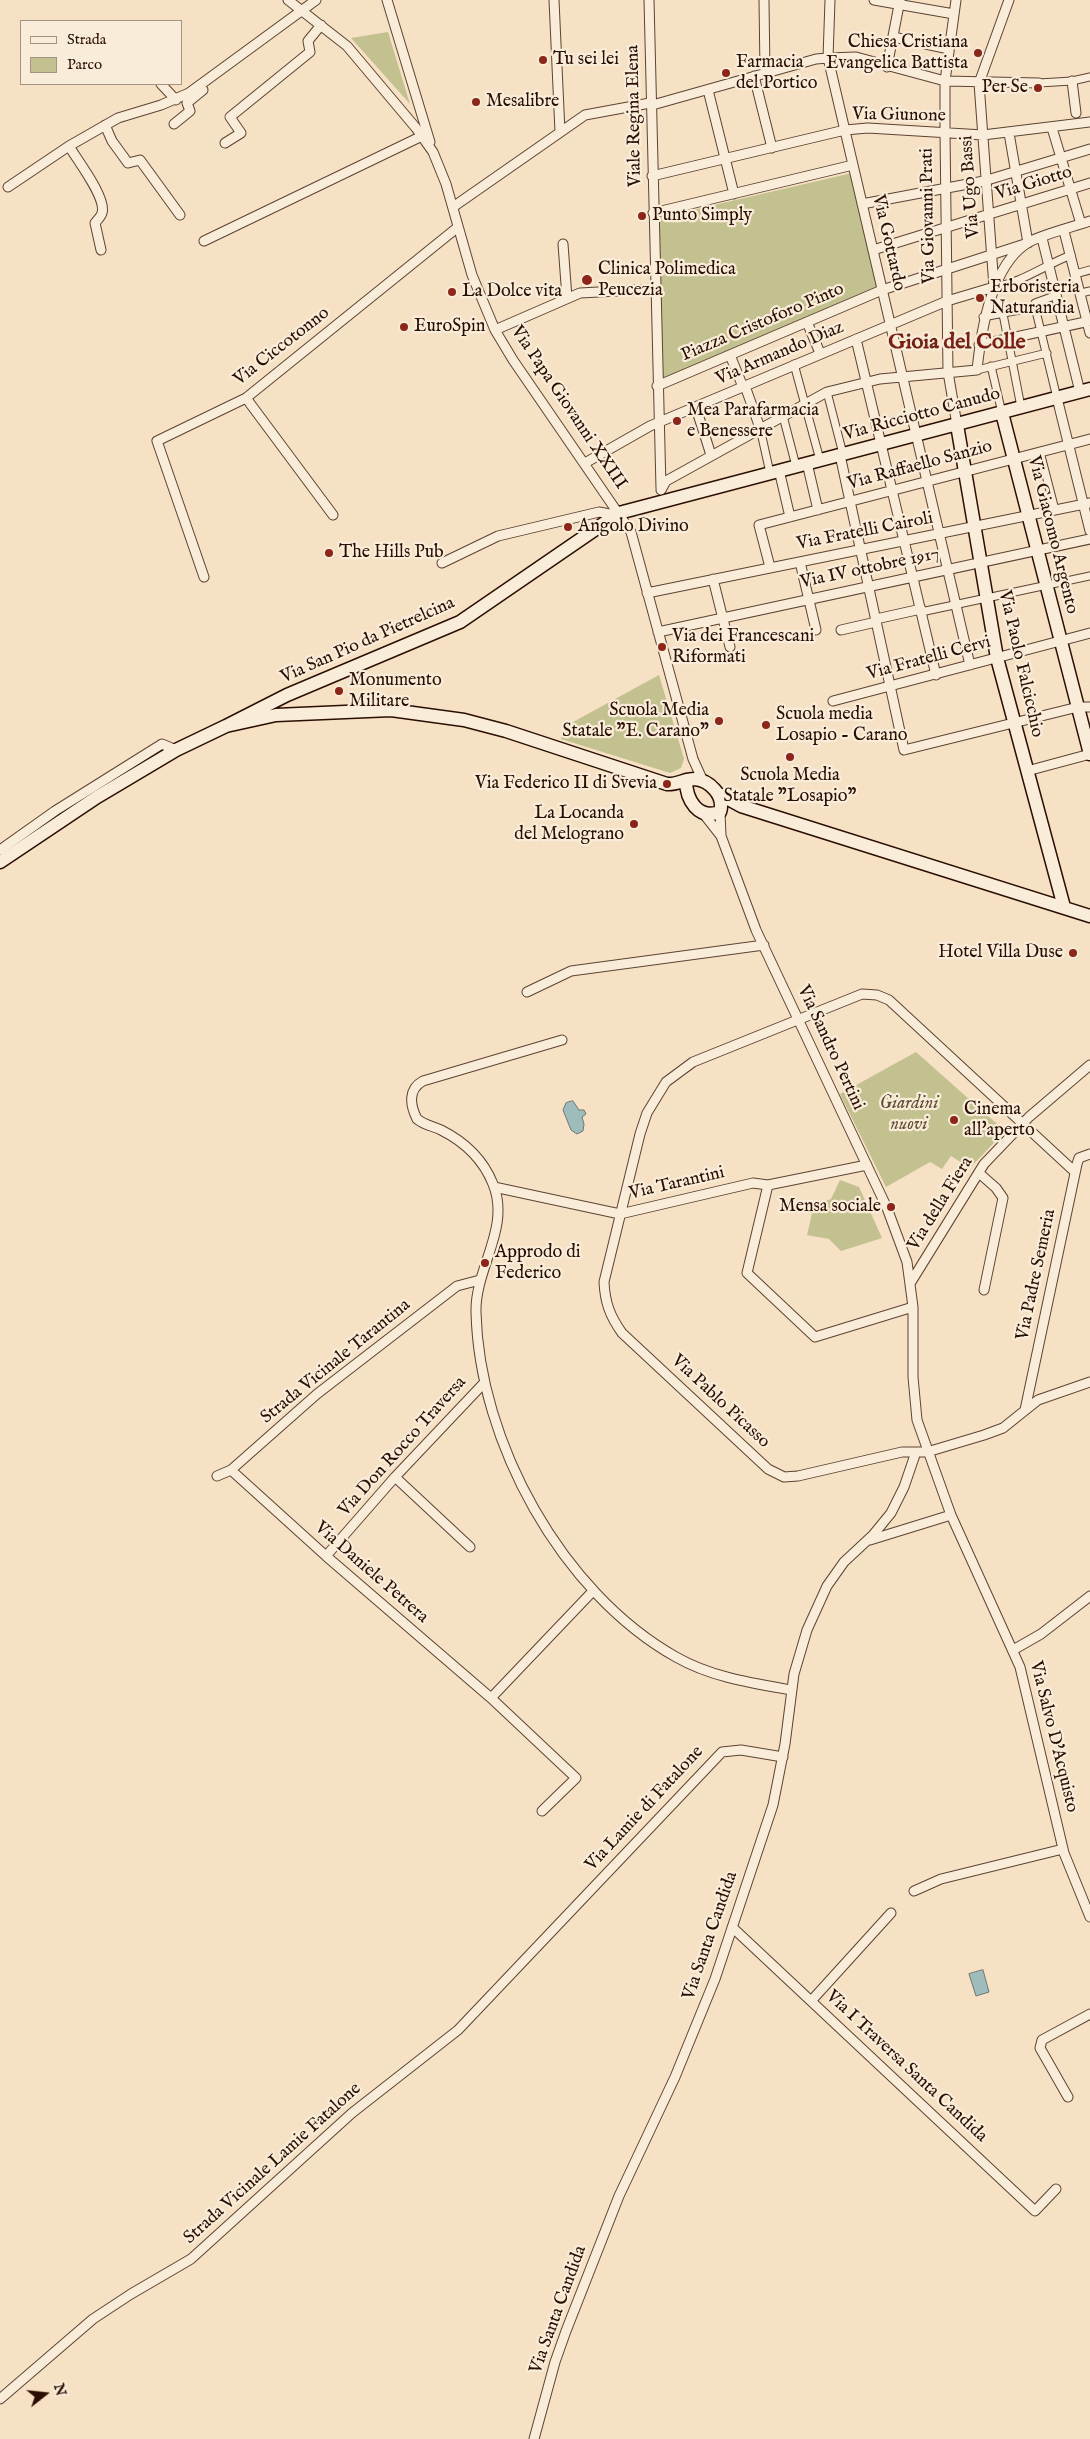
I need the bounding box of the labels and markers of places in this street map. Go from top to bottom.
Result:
place label: Chiesa Cristiana Evangelica Battista [826,32,968,74]
marker: Chiesa Cristiana Evangelica Battista [972,47,984,59]
place label: Tu sei lei [553,49,619,71]
place label: Farmacia del Portico [736,52,817,94]
marker: Tu sei lei [537,54,549,66]
marker: Farmacia del Portico [720,67,732,79]
place label: Per Se [982,77,1028,99]
marker: Per Se [1032,82,1044,94]
place label: Mesalibre [486,91,559,113]
marker: Mesalibre [470,96,482,108]
place label: Punto Simply [652,205,752,227]
marker: Punto Simply [636,210,648,222]
place label: Clinica Polimedica Peucezia [598,259,736,302]
marker: Clinica Polimedica Peucezia [580,273,594,287]
place label: Erboristeria Naturandia [990,277,1080,320]
place label: La Dolce vita [462,281,562,303]
marker: La Dolce vita [446,286,458,298]
marker: Erboristeria Naturandia [974,292,986,304]
place label: EuroSpin [414,316,485,338]
marker: EuroSpin [398,321,410,333]
place label: Mea Parafarmacia e Benessere [687,400,819,442]
marker: Mea Parafarmacia e Benessere [671,415,683,427]
place label: Angolo Divino [578,516,689,538]
marker: Angolo Divino [562,521,574,533]
place label: The Hills Pub [339,542,444,564]
marker: The Hills Pub [323,547,335,559]
place label: Via dei Francescani Riformati [672,626,814,669]
marker: Via dei Francescani Riformati [656,641,668,653]
place label: Monumento Militare [349,670,442,712]
marker: Monumento Militare [333,685,345,697]
place label: Scuola Media Statale "E. Carano" [562,700,709,742]
place label: Scuola media Losapio - Carano [776,704,907,746]
marker: Scuola Media Statale "E. Carano" [713,715,725,727]
marker: Scuola media Losapio - Carano [760,719,772,731]
marker: Scuola Media Statale "Losapio" [784,751,796,763]
place label: Scuola Media Statale "Losapio" [723,765,857,808]
place label: Via Federico II di Svevia [475,773,657,795]
marker: Via Federico II di Svevia [661,778,673,790]
place label: La Locanda del Melograno [514,803,624,846]
marker: La Locanda del Melograno [628,818,640,830]
place label: Hotel Villa Duse [938,942,1063,964]
marker: Hotel Villa Duse [1067,947,1079,959]
place label: Cinema all'aperto [964,1099,1035,1142]
marker: Cinema all'aperto [948,1114,960,1126]
place label: Mensa sociale [779,1196,881,1218]
marker: Mensa sociale [885,1201,897,1213]
place label: Approdo di Federico [495,1242,581,1284]
marker: Approdo di Federico [479,1257,491,1269]

